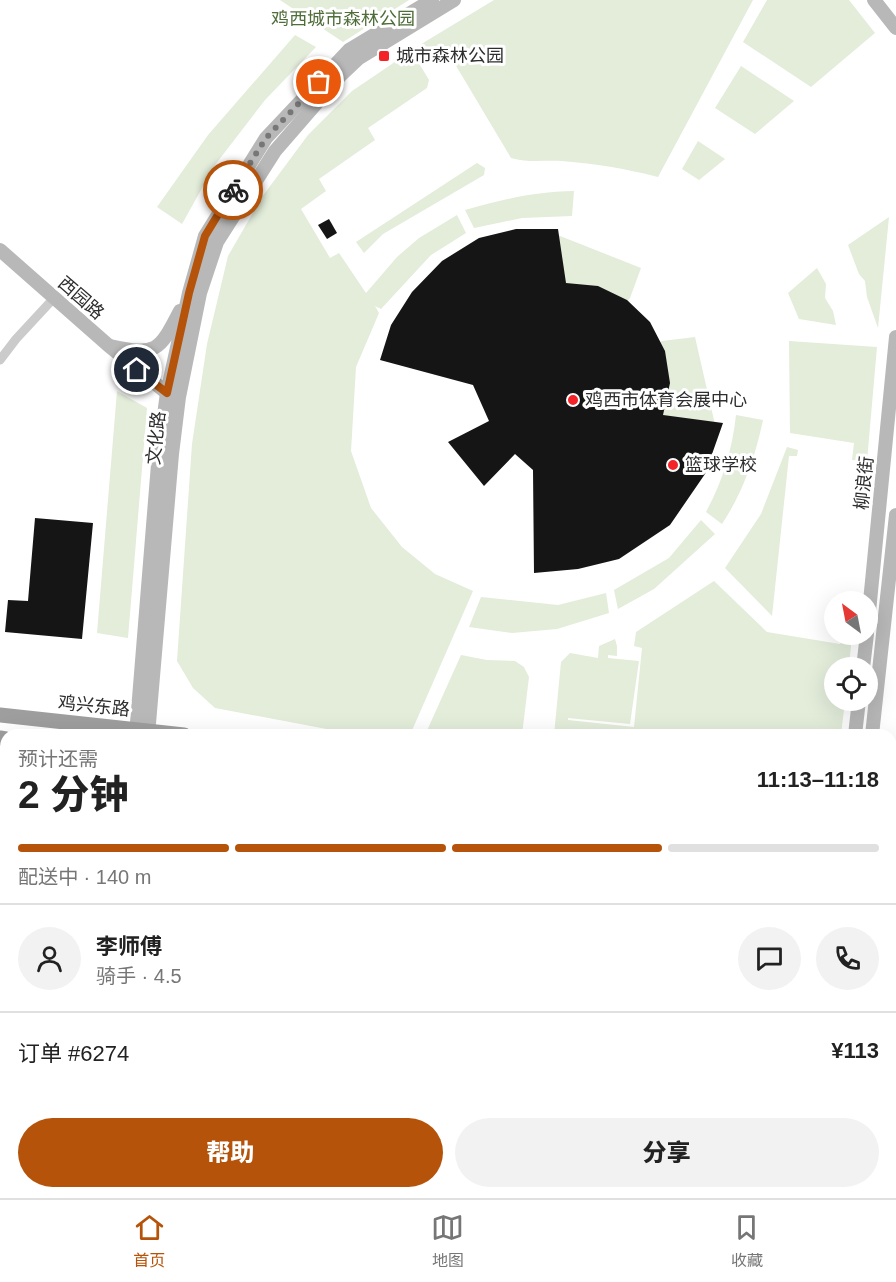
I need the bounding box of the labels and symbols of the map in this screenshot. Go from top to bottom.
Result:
park label: 鸡西城市森林公园 [271,9,415,29]
place label: 城市森林公园 [396,46,504,66]
marker: 城市森林公园 [377,49,391,63]
pin [293,56,344,107]
courier [203,160,263,220]
street label: 西园路 [54,273,108,323]
pin [111,344,162,395]
place label: 鸡西市体育会展中心 [585,390,747,410]
marker: 鸡西市体育会展中心 [566,393,580,407]
street label: 文化路 [143,410,169,466]
place label: 篮球学校 [685,455,757,475]
street label: 柳浪街 [851,455,877,511]
marker: 篮球学校 [666,458,680,472]
north arrow [824,591,878,645]
street label: 鸡兴东路 [57,692,131,720]

